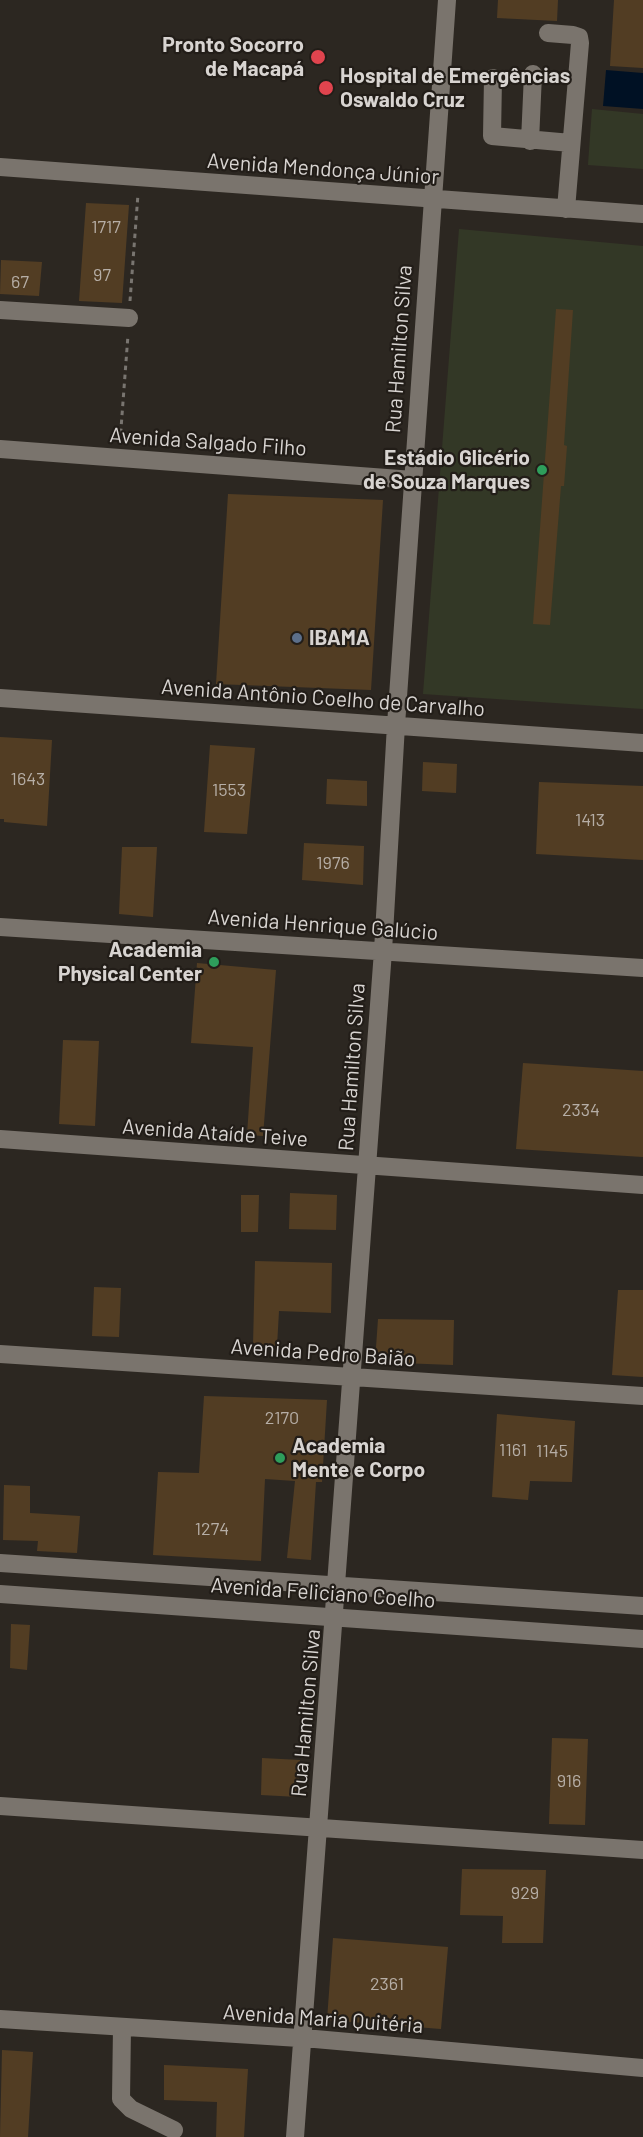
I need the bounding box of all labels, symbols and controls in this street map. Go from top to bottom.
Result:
place label: Pronto Socorro de Macapá [162,32,304,82]
marker: Pronto Socorro de Macapá [309,48,327,66]
place label: Hospital de Emergências Oswaldo Cruz [340,63,570,113]
marker: Hospital de Emergências Oswaldo Cruz [317,79,335,97]
street label: Avenida Mendonça Júnior [206,148,440,190]
house number: 1717 [91,216,121,238]
house number: 97 [93,264,111,286]
street label: Rua Hamilton Silva [381,264,417,434]
house number: 67 [11,271,29,293]
street label: Avenida Salgado Filho [109,423,307,461]
place label: Estádio Glicério de Souza Marques [363,445,530,495]
marker: Estádio Glicério de Souza Marques [535,463,549,477]
place label: IBAMA [309,625,370,651]
marker: IBAMA [290,631,304,645]
street label: Avenida Antônio Coelho de Carvalho [160,674,486,722]
house number: 1643 [11,768,45,790]
house number: 1553 [212,779,246,801]
house number: 1413 [575,809,605,831]
house number: 1976 [316,852,350,874]
street label: Avenida Henrique Galúcio [207,904,439,946]
place label: Academia Physical Center [58,937,202,987]
marker: Academia Physical Center [207,955,221,969]
street label: Rua Hamilton Silva [334,982,370,1152]
house number: 2334 [562,1099,600,1121]
street label: Avenida Ataíde Teive [121,1114,309,1152]
street label: Avenida Pedro Baião [230,1334,416,1372]
house number: 2170 [265,1407,299,1429]
place label: Academia Mente e Corpo [292,1433,425,1483]
house number: 1161 [499,1439,527,1461]
house number: 1145 [536,1440,568,1462]
marker: Academia Mente e Corpo [273,1451,287,1465]
house number: 1274 [195,1518,229,1540]
street label: Avenida Feliciano Coelho [210,1573,436,1613]
street label: Rua Hamilton Silva [286,1628,326,1798]
house number: 916 [557,1770,581,1792]
house number: 929 [511,1882,539,1904]
house number: 2361 [370,1973,404,1995]
street label: Avenida Maria Quitéria [222,1999,424,2039]

